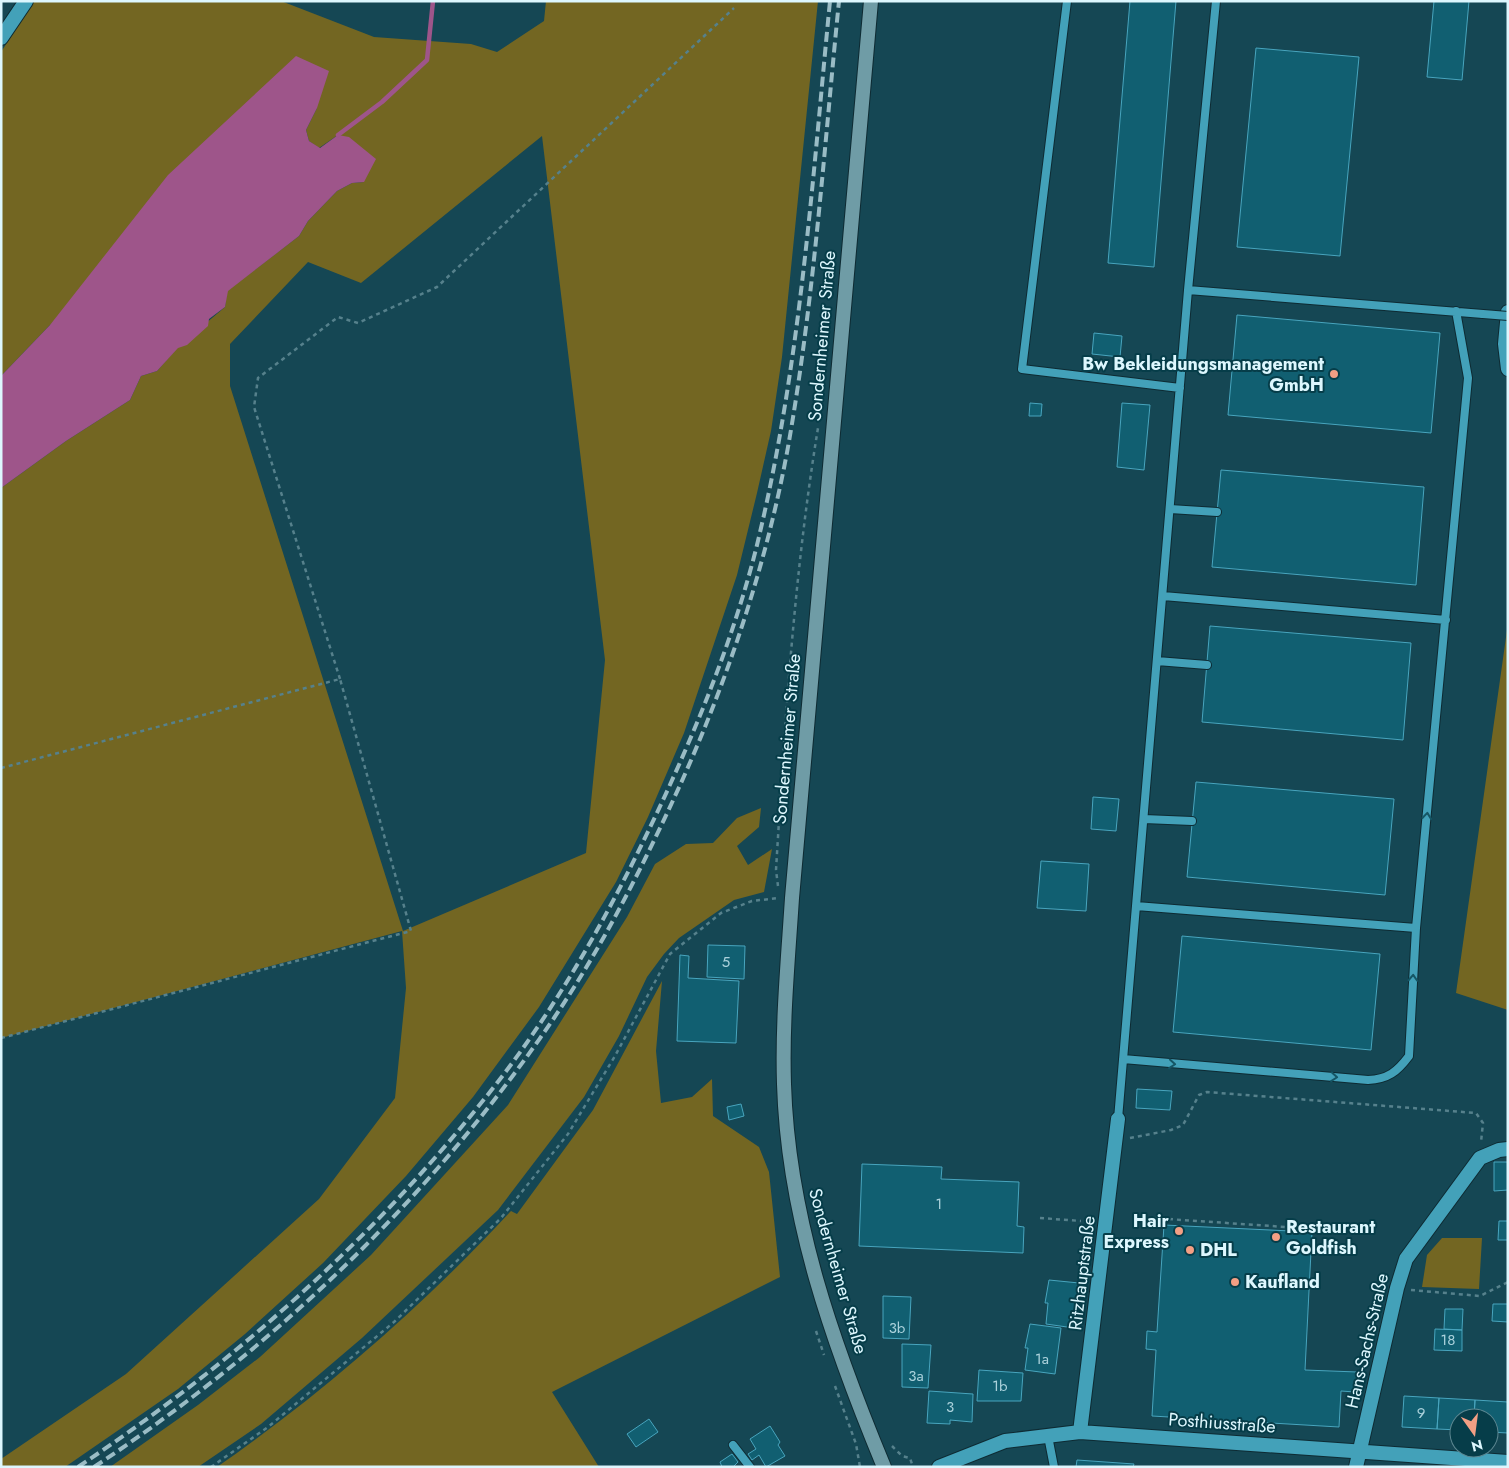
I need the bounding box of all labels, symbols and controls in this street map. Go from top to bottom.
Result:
street label: Sondernheimer Straße [802,250,842,422]
place label: Bw Bekleidungsmanagement GmbH [1082,351,1324,398]
marker: Bw Bekleidungsmanagement GmbH [1328,368,1340,380]
street label: Sondernheimer Straße [767,653,807,825]
one-way arrow [1421,812,1432,820]
house number: 5 [722,951,730,973]
one-way arrow [1408,974,1419,982]
one-way arrow [1168,1058,1176,1069]
one-way arrow [1330,1071,1338,1082]
street label: Sondernheimer Straße [802,1185,874,1357]
house number: 1 [936,1193,942,1215]
place label: Hair Express [1104,1208,1170,1255]
street label: Ritzhauptstraße [1062,1214,1102,1332]
place label: Restaurant Goldfish [1286,1214,1375,1261]
marker: Hair Express [1173,1225,1185,1237]
marker: Restaurant Goldfish [1270,1231,1282,1243]
place label: DHL [1200,1237,1237,1263]
marker: DHL [1184,1244,1196,1256]
place label: Kaufland [1245,1269,1320,1295]
street label: Hans-Sachs-Straße [1339,1271,1395,1411]
marker: Kaufland [1229,1276,1241,1288]
house number: 3b [889,1317,906,1339]
house number: 18 [1441,1329,1455,1351]
house number: 1a [1035,1348,1049,1370]
house number: 3a [908,1365,924,1387]
house number: 1b [992,1375,1008,1397]
house number: 3 [946,1396,954,1418]
house number: 9 [1417,1402,1425,1424]
street label: Posthiusstraße [1168,1406,1276,1440]
north arrow [1449,1408,1499,1458]
text: N [1469,1435,1485,1457]

